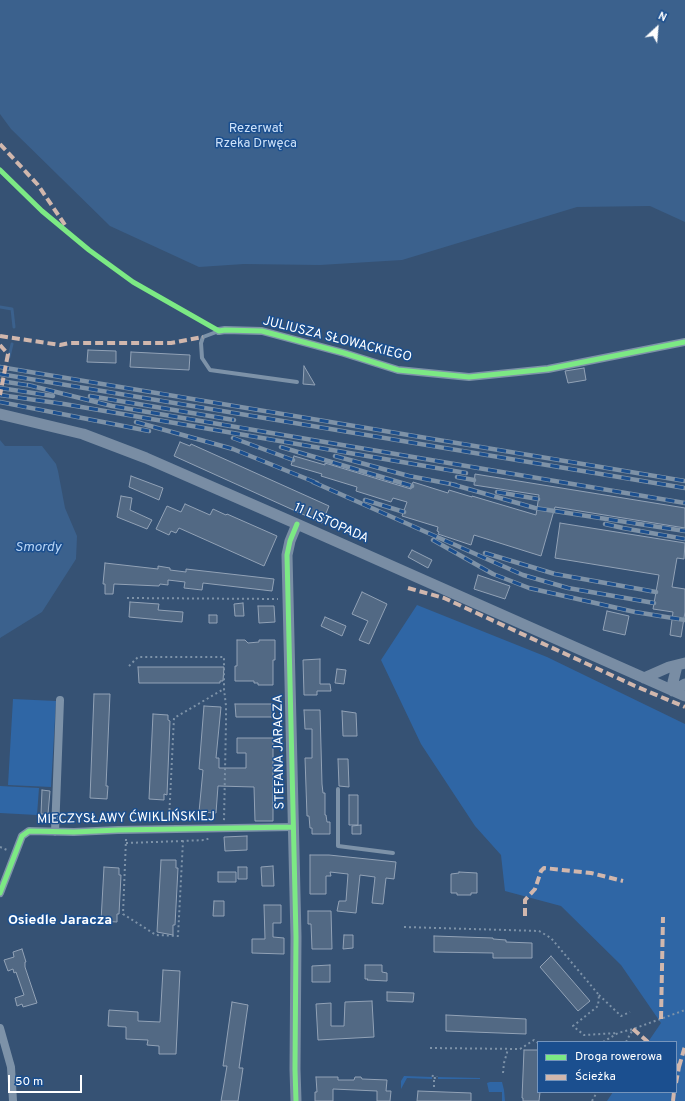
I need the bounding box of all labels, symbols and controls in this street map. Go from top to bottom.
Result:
north arrow [637,8,677,48]
text: N [656,9,669,25]
park label: Rezerwat Rzeka Drwęca [215,121,297,152]
street label: JULIUSZA SŁOWACKIEGO [261,314,413,366]
street label: 11 LISTOPADA [291,501,371,547]
water label: Smordy [15,540,61,556]
street label: STEFANA JARACZA [271,694,289,810]
street label: MIECZYSŁAWY ĆWIKLIŃSKIEJ [37,810,215,828]
district label: Osiedle Jaracza [8,913,112,929]
legend [537,1041,677,1093]
text: Droga rowerowa [575,1049,662,1065]
scale bar [10,1067,84,1093]
text: Ścieżka [575,1069,616,1085]
text: 50 m [15,1074,43,1090]

